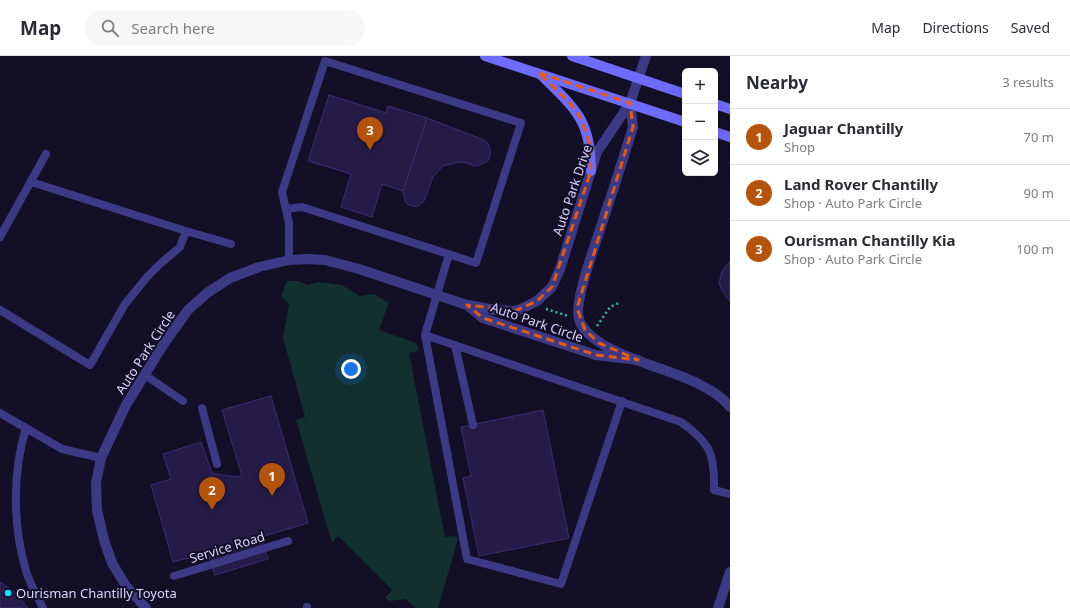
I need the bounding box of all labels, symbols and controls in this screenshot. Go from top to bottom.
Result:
search box [85,10,365,46]
text: Map [20,15,61,41]
icon: search [99,17,121,39]
text: Search here [131,18,215,38]
text: Map [871,18,900,37]
text: Directions [922,18,989,37]
text: Saved [1011,18,1050,37]
map controls [682,68,718,176]
button: + [682,68,718,104]
text: Nearby [746,71,808,94]
text: 3 results [1002,73,1054,91]
button: − [682,104,718,140]
pin: 3 [357,117,383,150]
text: Jaguar Chantilly [784,118,903,138]
text: 1 [755,128,763,146]
text: 70 m [1024,128,1054,146]
text: Shop [784,138,815,156]
button: layers [682,140,718,176]
street label: Auto Park Drive [548,142,596,238]
text: Land Rover Chantilly [784,174,938,194]
text: 2 [755,184,763,202]
text: 90 m [1024,184,1054,202]
text: Shop · Auto Park Circle [784,194,922,212]
text: Ourisman Chantilly Kia [784,230,956,250]
text: 3 [755,240,763,258]
text: 100 m [1016,240,1054,258]
text: Shop · Auto Park Circle [784,250,922,268]
street label: Auto Park Circle [488,298,586,346]
street label: Auto Park Circle [111,307,179,397]
your location [341,359,361,379]
pin: 1 [259,463,285,496]
pin: 2 [199,477,225,510]
street label: Service Road [187,527,267,567]
place label: Ourisman Chantilly Toyota [16,584,177,602]
marker: Ourisman Chantilly Toyota [3,588,13,598]

